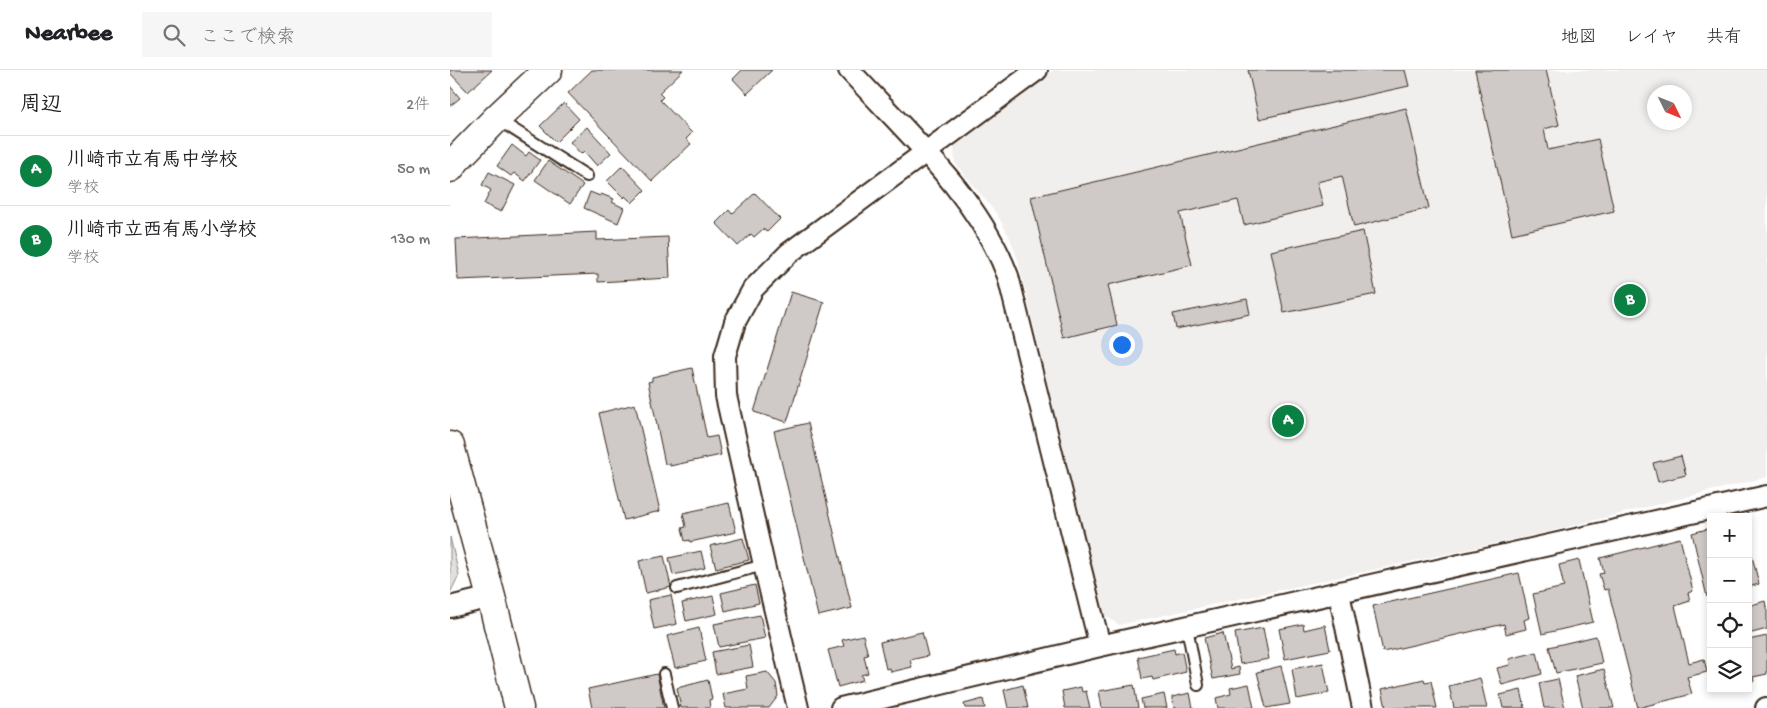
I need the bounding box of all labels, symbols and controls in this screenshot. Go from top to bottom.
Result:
search box [142,12,492,57]
text: Nearbee [25,20,112,49]
icon: search [160,21,188,49]
text: ここで検索 [200,27,295,50]
text: 地図 [1561,28,1597,49]
text: レイヤ [1625,28,1678,49]
text: 共有 [1706,28,1742,49]
north arrow [1647,85,1692,130]
text: 周辺 [20,94,62,119]
text: 2件 [406,97,430,116]
text: 川崎市立有馬中学校 [67,150,238,173]
text: A [31,161,41,180]
text: 50 m [397,161,430,180]
text: 学校 [67,180,99,199]
text: 川崎市立西有馬小学校 [67,220,257,243]
text: B [32,231,40,250]
text: 130 m [391,231,430,250]
text: 学校 [67,250,99,269]
pin: B [1614,281,1646,319]
your location [1109,332,1135,358]
pin: A [1272,402,1304,440]
map controls [1707,513,1752,693]
button: + [1707,513,1752,558]
button: − [1707,558,1752,603]
button: locate [1707,603,1752,648]
button: layers [1707,648,1752,693]

